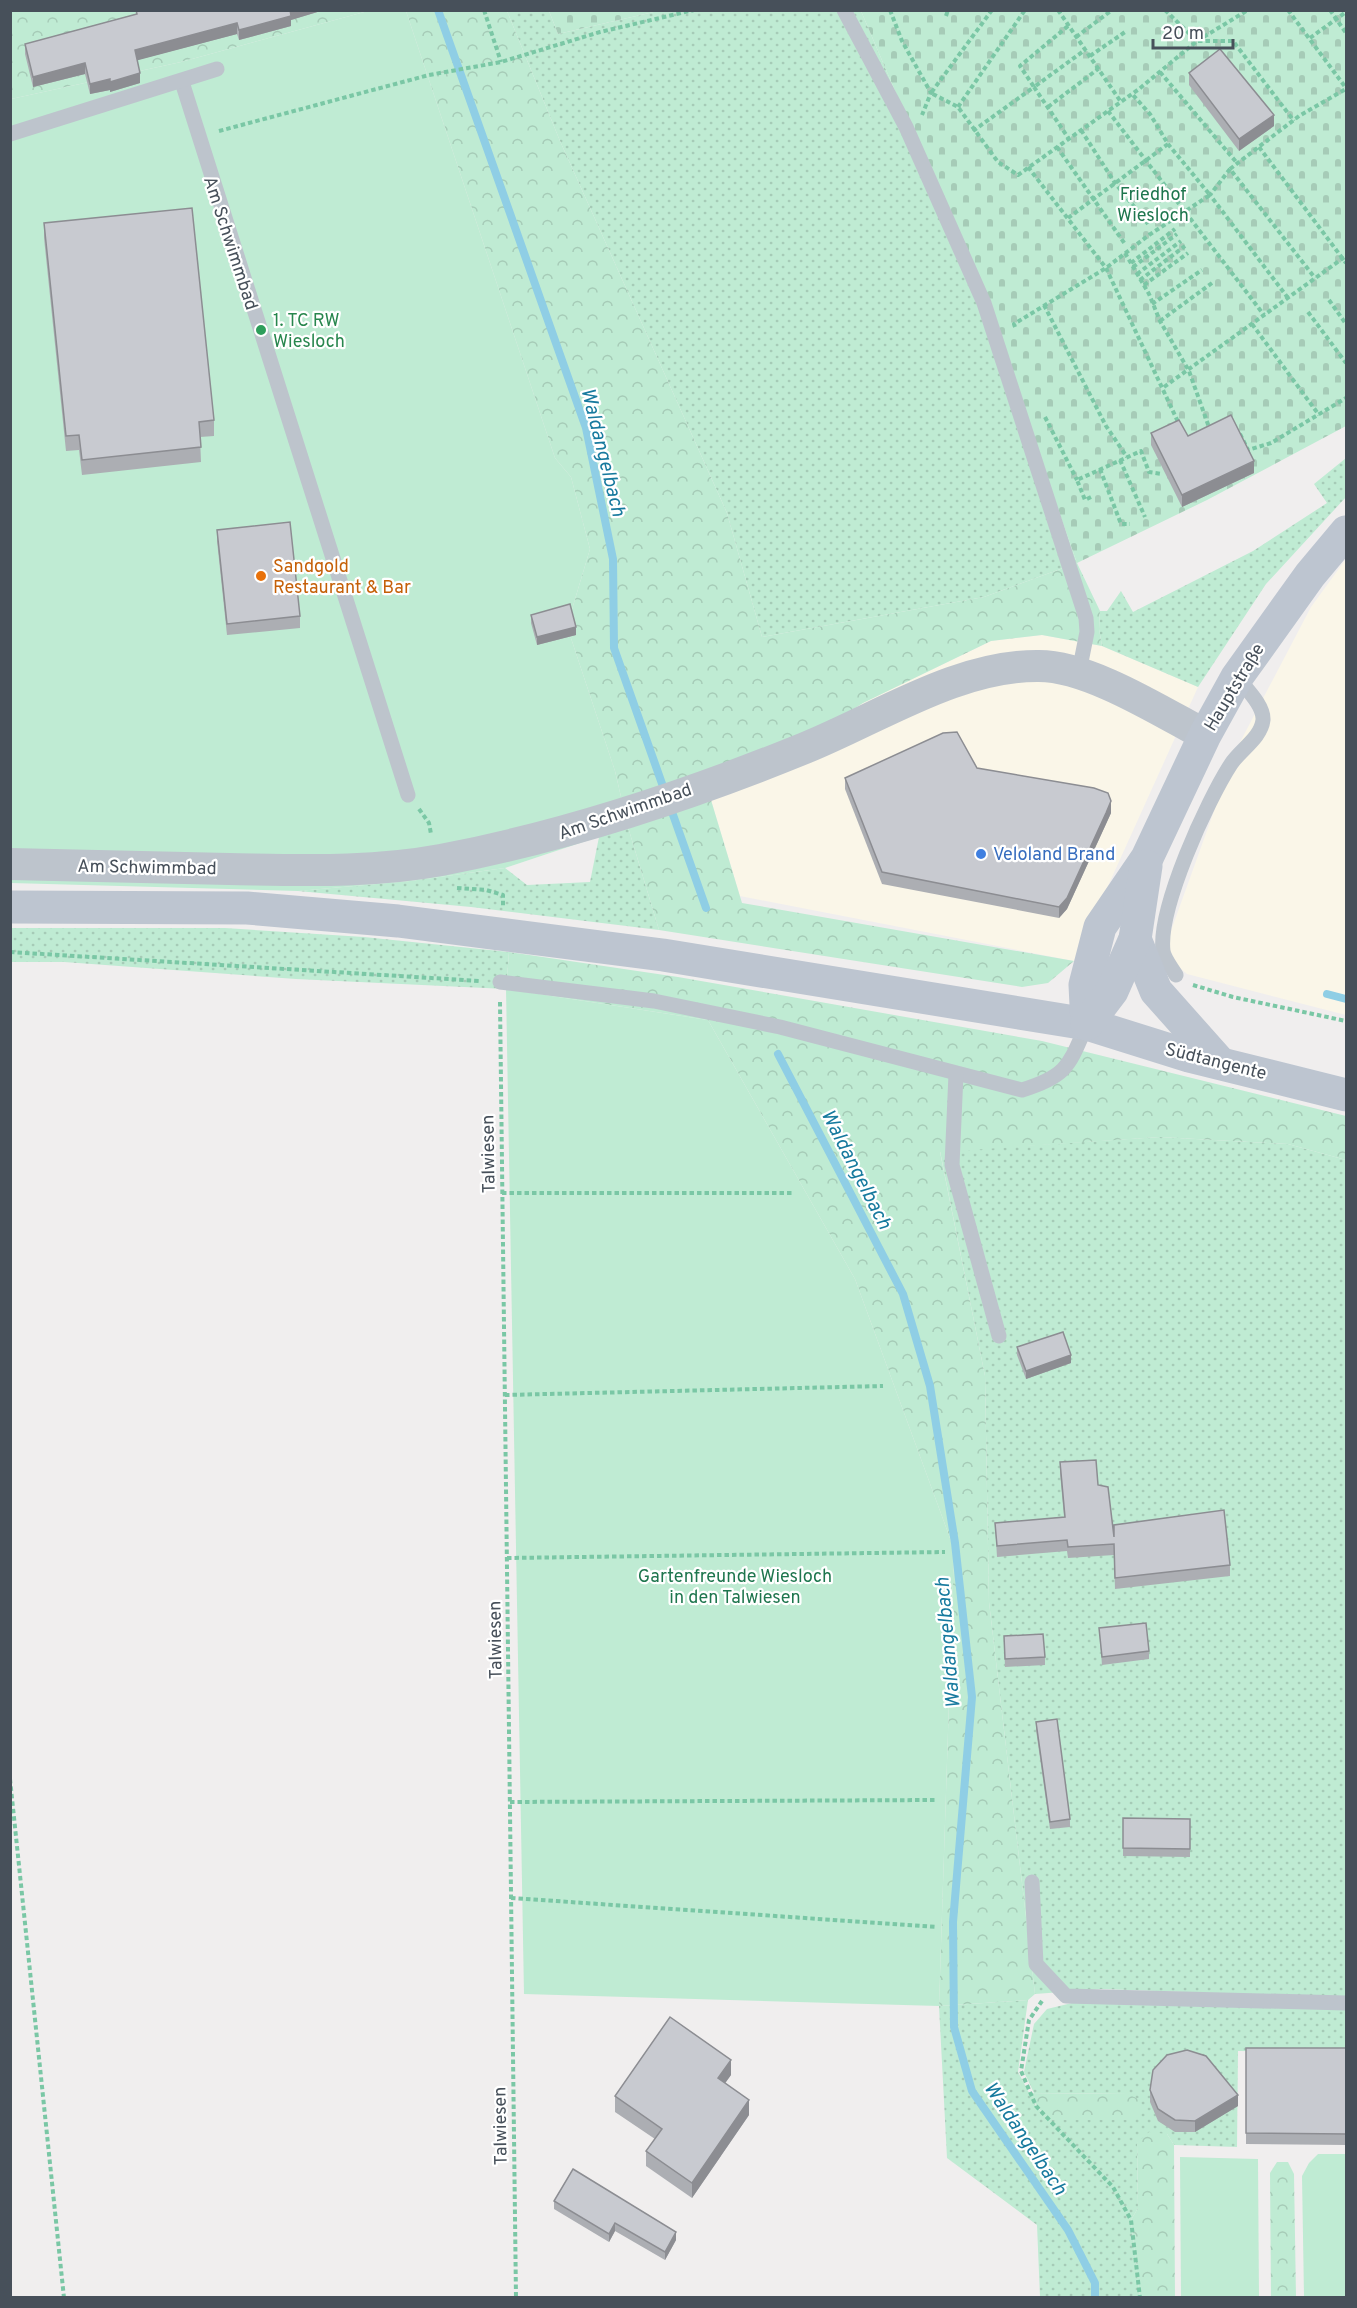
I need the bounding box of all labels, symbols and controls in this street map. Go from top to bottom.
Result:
scale bar [1153,12,1232,50]
text: 20 m [1162,23,1204,46]
street label: Am Schwimmbad [197,174,262,313]
park label: Friedhof Wiesloch [1117,184,1189,228]
place label: 1. TC RW Wiesloch [273,310,345,354]
marker: 1. TC RW Wiesloch [254,323,268,337]
water label: Waldangelbach [574,385,631,520]
place label: Sandgold Restaurant & Bar [273,556,411,600]
marker: Sandgold Restaurant & Bar [254,569,268,583]
street label: Hauptstraße [1200,640,1271,736]
street label: Am Schwimmbad [556,779,695,846]
place label: Veloland Brand [993,844,1115,867]
marker: Veloland Brand [974,847,988,861]
street label: Am Schwimmbad [77,856,217,881]
street label: Südtangente [1162,1039,1269,1086]
water label: Waldangelbach [814,1105,897,1235]
street label: Talwiesen [477,1114,502,1194]
park label: Gartenfreunde Wiesloch in den Talwiesen [638,1566,832,1610]
water label: Waldangelbach [930,1576,968,1710]
street label: Talwiesen [484,1600,509,1680]
water label: Waldangelbach [977,2077,1072,2201]
street label: Talwiesen [489,2086,514,2166]

